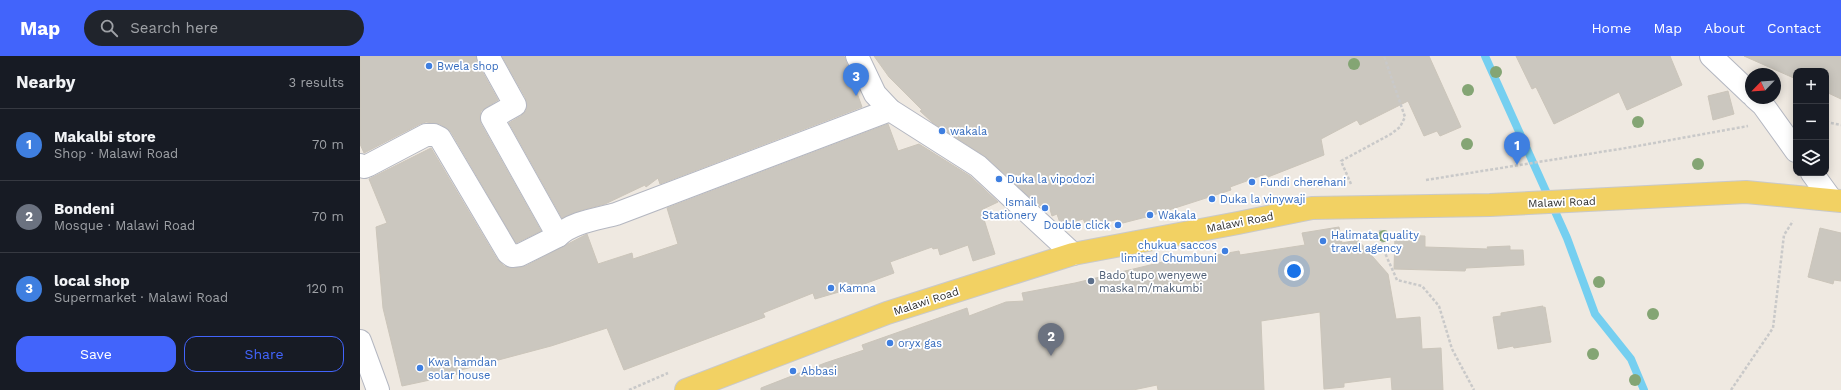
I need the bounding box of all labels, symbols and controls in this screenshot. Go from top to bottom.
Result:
search box [84,10,364,46]
text: Map [20,17,60,40]
icon: search [98,17,120,39]
text: Search here [130,19,218,37]
text: Home [1591,20,1631,36]
text: Map [1653,20,1682,36]
text: About [1704,20,1745,36]
text: Contact [1767,20,1821,36]
place label: Bwela shop [437,60,499,73]
marker: Bwela shop [424,61,434,71]
pin: 3 [843,63,869,96]
north arrow [1745,68,1781,104]
map controls [1793,68,1829,176]
button: + [1793,68,1829,104]
text: Nearby [16,72,75,92]
text: 3 results [289,75,344,90]
button: − [1793,104,1829,140]
place label: wakala [950,125,987,138]
marker: wakala [937,126,947,136]
text: Makalbi store [54,128,156,146]
pin: 1 [1504,132,1530,165]
text: 1 [26,137,32,152]
text: 70 m [312,137,344,152]
button: layers [1793,140,1829,176]
text: Shop · Malawi Road [54,146,178,161]
place label: Duka la vipodozi [1007,173,1095,186]
marker: Duka la vipodozi [994,174,1004,184]
place label: Fundi cherehani [1260,176,1346,189]
marker: Fundi cherehani [1247,177,1257,187]
place label: Duka la vinywaji [1220,193,1306,206]
marker: Duka la vinywaji [1207,194,1217,204]
street label: Malawi Road [1528,195,1596,210]
place label: Ismail Stationery [982,196,1038,222]
text: Bondeni [54,200,114,218]
marker: Ismail Stationery [1040,203,1050,213]
text: 2 [25,209,33,224]
text: 70 m [312,209,344,224]
place label: Wakala [1158,209,1196,222]
marker: Wakala [1145,210,1155,220]
street label: Malawi Road [1206,210,1275,235]
text: Mosque · Malawi Road [54,218,195,233]
place label: Double click [1043,219,1110,232]
marker: Double click [1113,220,1123,230]
place label: Halimata quality travel agency [1331,229,1419,255]
marker: Halimata quality travel agency [1318,236,1328,246]
place label: chukua saccos limited Chumbuni [1121,239,1217,265]
marker: chukua saccos limited Chumbuni [1220,246,1230,256]
your location [1284,261,1304,281]
place label: Bado tupo wenyewe maska m/makumbi [1099,269,1207,295]
text: local shop [54,272,130,290]
marker: Bado tupo wenyewe maska m/makumbi [1086,276,1096,286]
text: 3 [25,281,33,296]
text: 120 m [306,281,344,296]
place label: Kamna [839,282,876,295]
marker: Kamna [826,283,836,293]
street label: Malawi Road [892,285,960,318]
text: Supermarket · Malawi Road [54,290,228,305]
pin: 2 [1038,323,1064,356]
button: Save [16,336,176,372]
button: Share [184,336,344,372]
place label: oryx gas [898,337,942,350]
marker: oryx gas [885,338,895,348]
place label: Kwa hamdan solar house [428,356,497,382]
marker: Kwa hamdan solar house [415,363,425,373]
place label: Abbasi [801,365,837,378]
marker: Abbasi [788,366,798,376]

